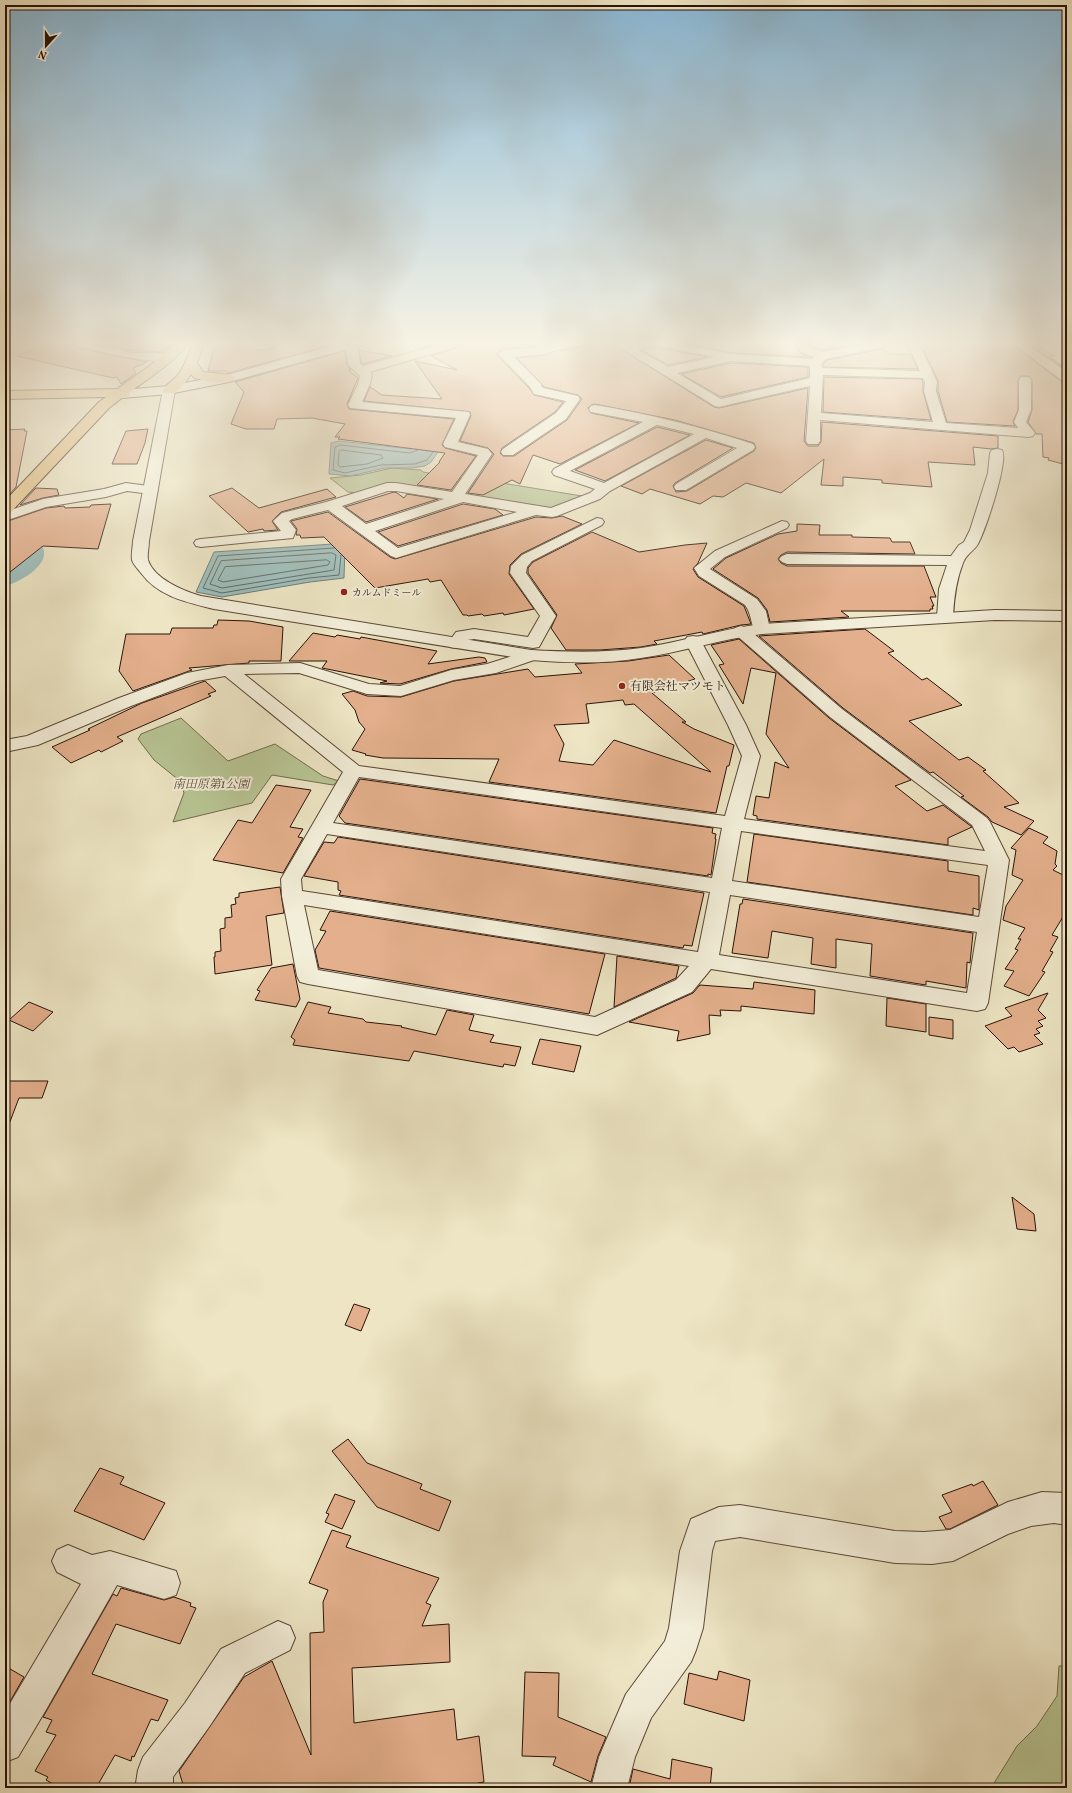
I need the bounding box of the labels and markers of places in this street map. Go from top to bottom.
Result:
place label: カルムドミール [352,586,421,600]
marker: カルムドミール [339,587,349,597]
place label: 有限会社マツモト [630,679,726,695]
marker: 有限会社マツモト [617,681,627,691]

